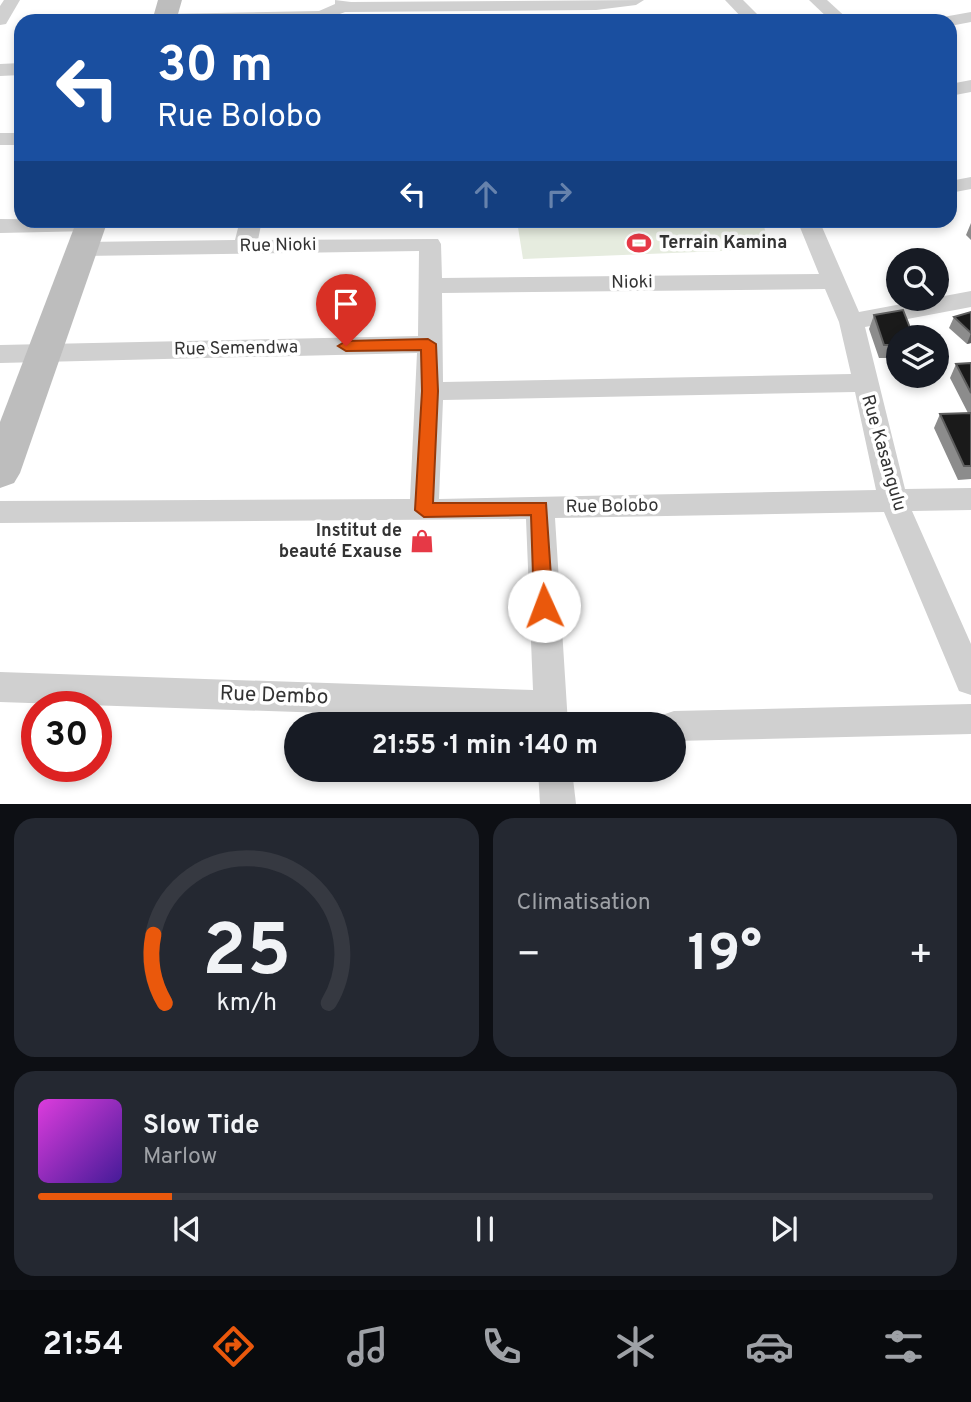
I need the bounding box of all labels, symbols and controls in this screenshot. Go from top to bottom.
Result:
text: 30 m [157,37,273,99]
icon: left [42,42,133,133]
text: Rue Bolobo [157,98,322,138]
icon: left [394,175,432,213]
icon: ahead [467,175,505,213]
icon: right [540,175,578,213]
sports icon: Terrain Kamina [625,229,653,257]
place label: Terrain Kamina [659,232,787,255]
street label: Rue Nioki [239,234,317,258]
map controls [886,248,949,388]
button: search [886,248,949,311]
street label: Nioki [611,271,653,295]
pin [316,274,376,346]
icon: arrive [327,285,365,323]
button: layers [886,325,949,388]
street label: Rue Semendwa [174,336,298,362]
street label: Rue Kasangulu [855,392,911,514]
street label: Rue Bolobo [565,495,659,519]
place label: Institut de beauté Exause [279,520,402,564]
shop icon: Institut de beauté Exause [408,527,436,555]
position arrow [507,569,581,643]
street label: Rue Dembo [219,681,329,711]
speed limit sign: 30 [21,691,112,782]
text: 21:55 · 1 min · 140 m [372,730,598,763]
text: Climatisation [517,889,651,918]
text: 25 [202,910,291,1002]
text: 19° [688,923,762,989]
text: − [517,932,541,981]
text: + [908,932,933,981]
text: km/h [216,988,277,1020]
text: Slow Tide [143,1110,260,1143]
text: Marlow [143,1143,217,1172]
icon: previous [168,1210,206,1248]
icon: pause [466,1210,504,1248]
icon: next [765,1210,803,1248]
icon: directions [209,1322,258,1371]
icon: music [343,1322,392,1371]
icon: phone [477,1322,526,1371]
icon: climate [611,1322,660,1371]
icon: car [745,1322,794,1371]
icon: filters [879,1322,928,1371]
text: 21:54 [43,1326,123,1366]

